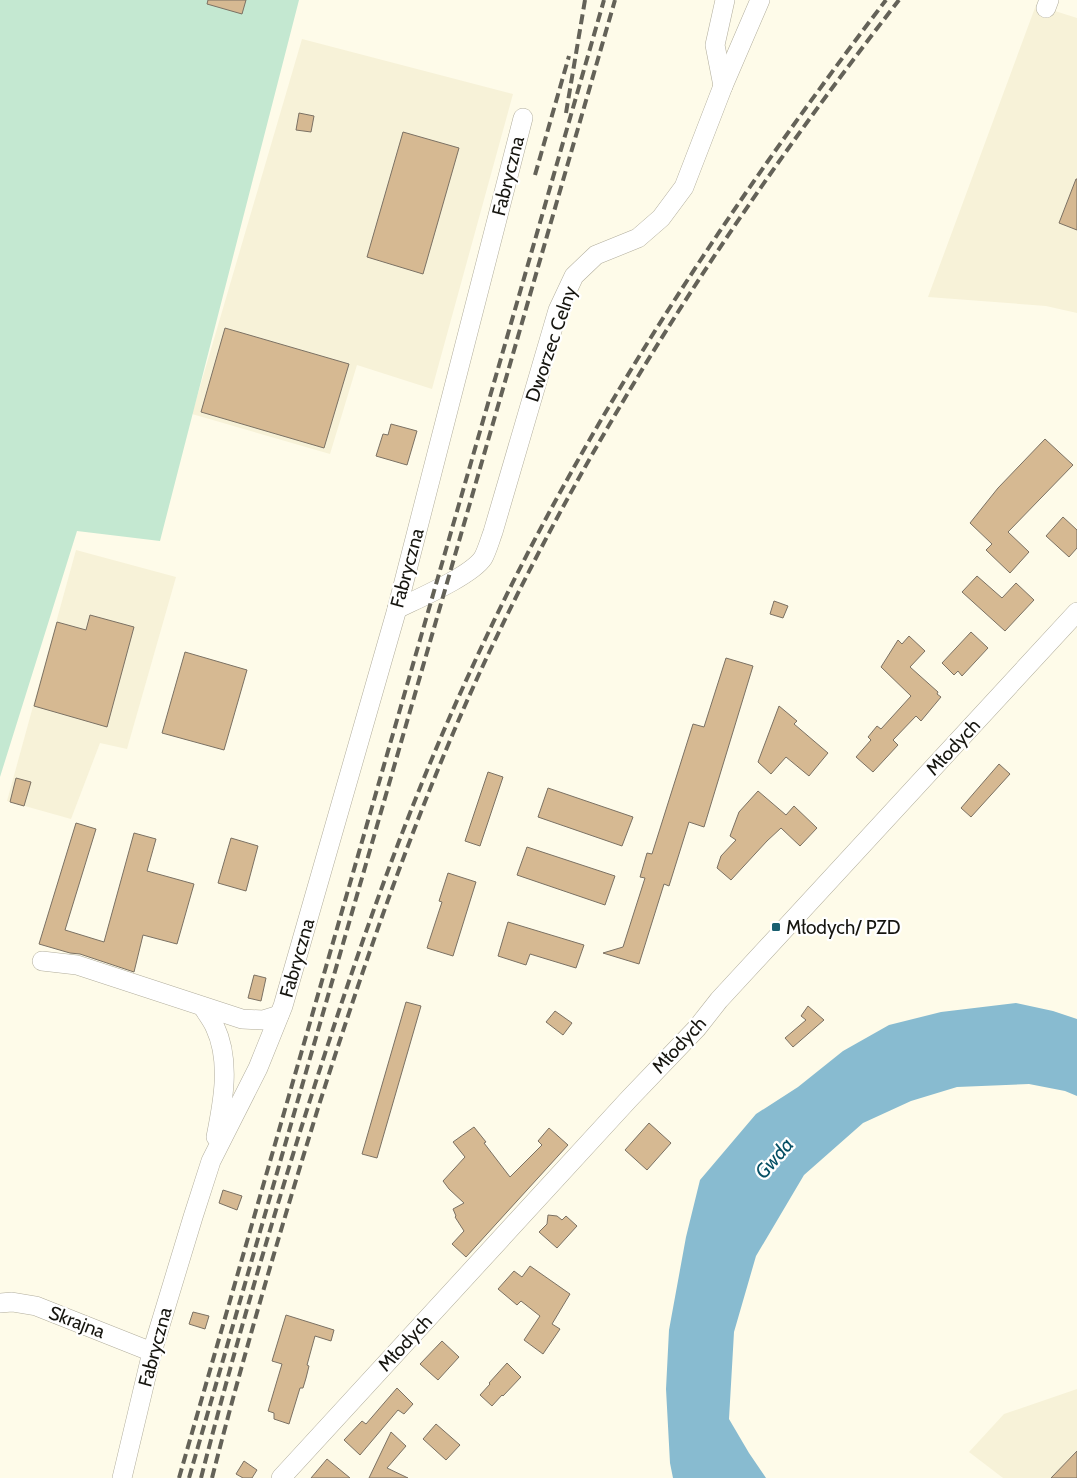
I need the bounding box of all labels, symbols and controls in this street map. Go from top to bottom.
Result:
street label: Fabryczna [487,134,529,218]
street label: Dworzec Celny [520,283,582,405]
street label: Fabryczna [385,526,429,610]
street label: Młodych [921,714,985,780]
street label: Fabryczna [275,916,319,1000]
place label: Młodych/ PZD [786,916,901,939]
marker: Młodych/ PZD [770,921,782,933]
street label: Młodych [647,1012,711,1078]
water label: Gwda [750,1133,798,1183]
street label: Skrajna [46,1301,108,1343]
street label: Fabryczna [133,1305,177,1389]
street label: Młodych [373,1310,437,1376]

